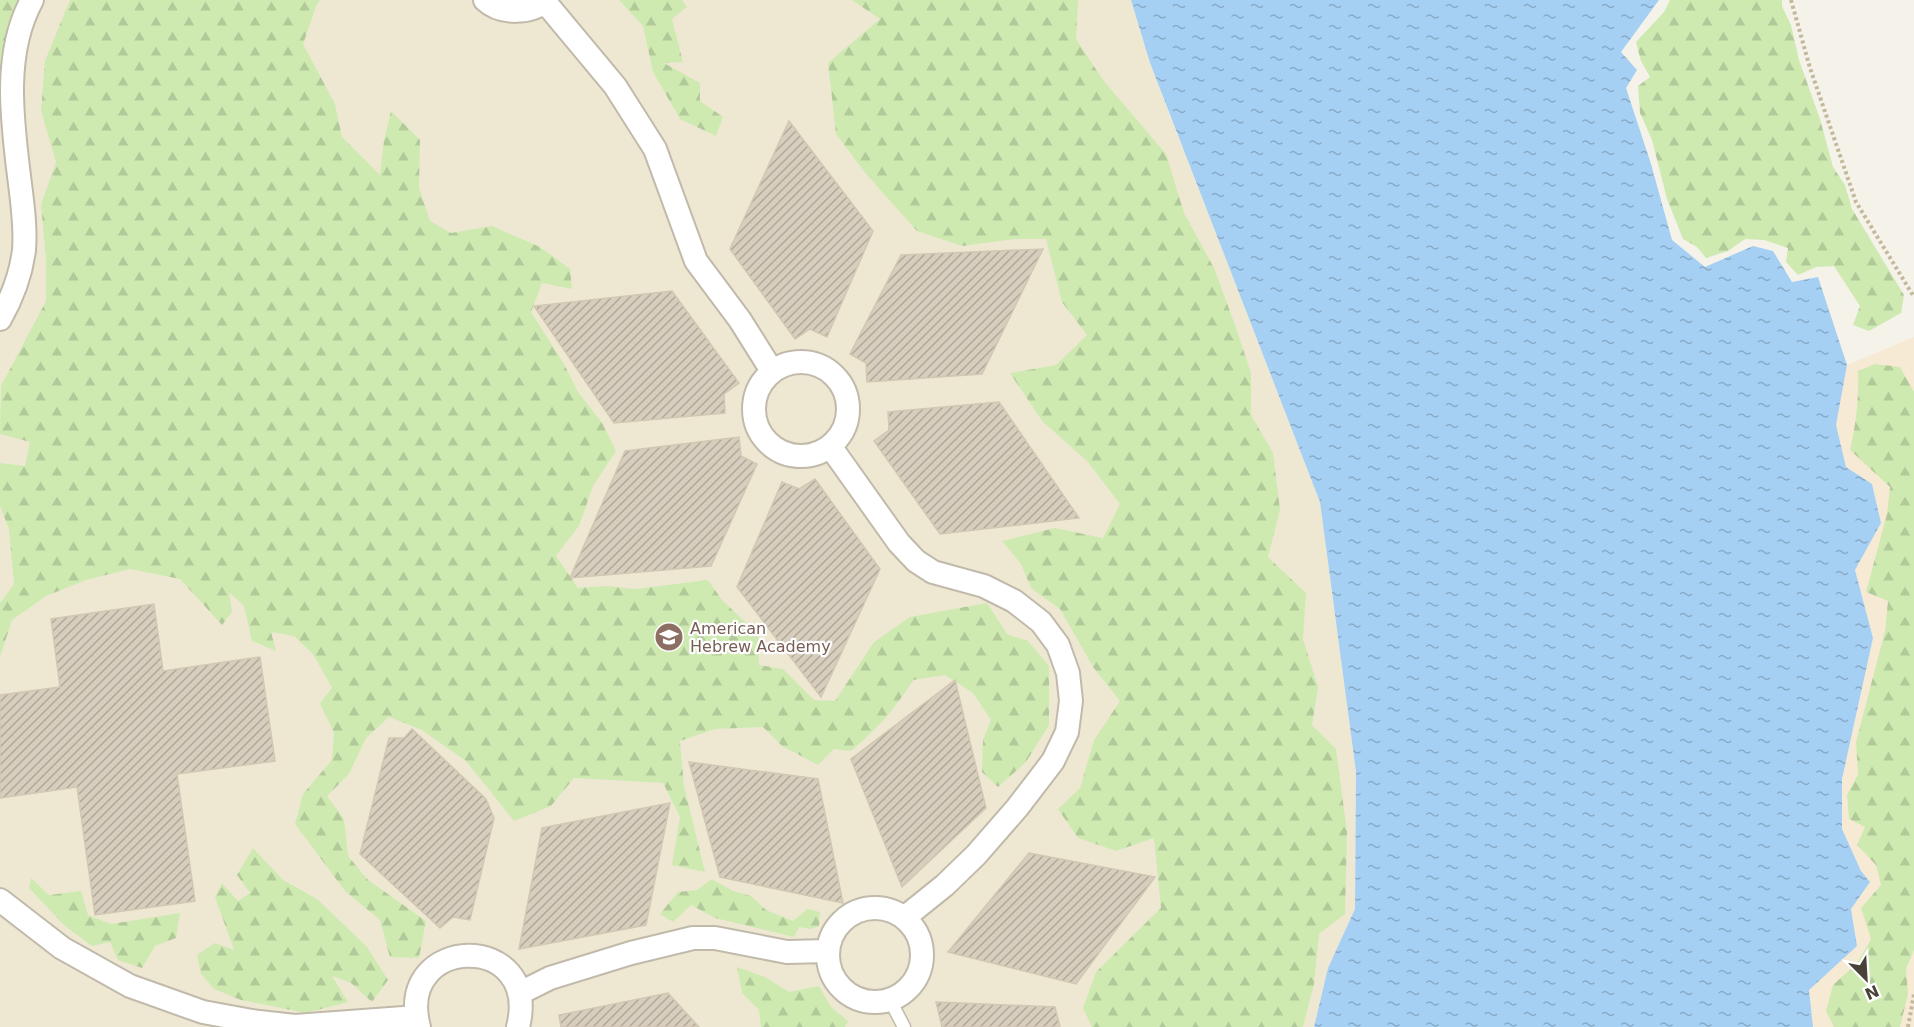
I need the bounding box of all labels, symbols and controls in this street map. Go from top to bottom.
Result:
place label: American Hebrew Academy [690,619,831,656]
school or university icon: American Hebrew Academy [653,621,685,653]
north arrow [1836,949,1896,1009]
text: N [1862,981,1882,1004]

